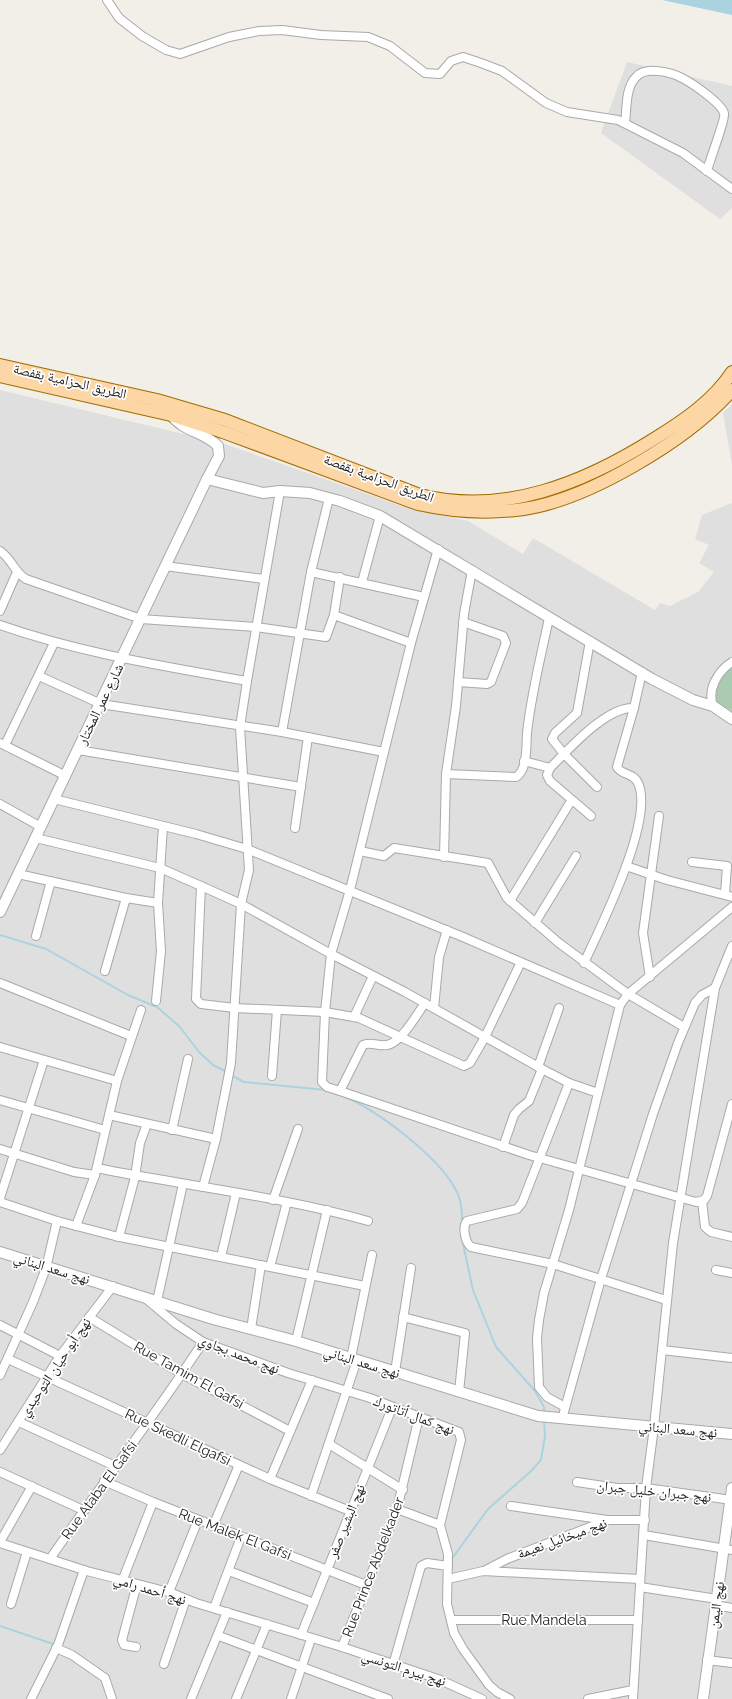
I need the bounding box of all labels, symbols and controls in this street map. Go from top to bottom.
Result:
street label: الطريق الحزامية بقفصة [11,360,128,404]
street label: الطريق الحزامية بقفصة [321,451,436,507]
street label: شارع عمر المختار [73,661,128,749]
street label: نهج سعد البناني [11,1249,92,1291]
street label: نهج أبو حيان التوحيدي [16,1314,97,1421]
street label: نهج محمد بجاوي [195,1331,282,1380]
street label: Rue Tamim El Gafsi [131,1338,247,1412]
street label: نهج سعد البناني [321,1343,402,1385]
street label: نهج كمال أتاتورك [371,1392,457,1440]
street label: Rue Skedli Elgafsi [122,1405,234,1469]
street label: نهج سعد البناني [638,1418,718,1444]
street label: Rue Ataba El Gafsi [58,1438,140,1542]
street label: نهج جبران خليل جبران [596,1477,712,1507]
street label: نهج البشير صفر [324,1482,370,1562]
street label: Rue Prince Abdelkader [339,1495,407,1639]
street label: Rue Malek El Gafsi [176,1505,294,1563]
street label: نهج ميخائيل نعيمة [515,1514,610,1563]
street label: نهج أحمد رامي [111,1570,188,1611]
street label: نهج اليمن [705,1580,729,1630]
street label: Rue Mandela [501,1612,587,1628]
street label: نهج بيرم التونسي [359,1647,448,1693]

